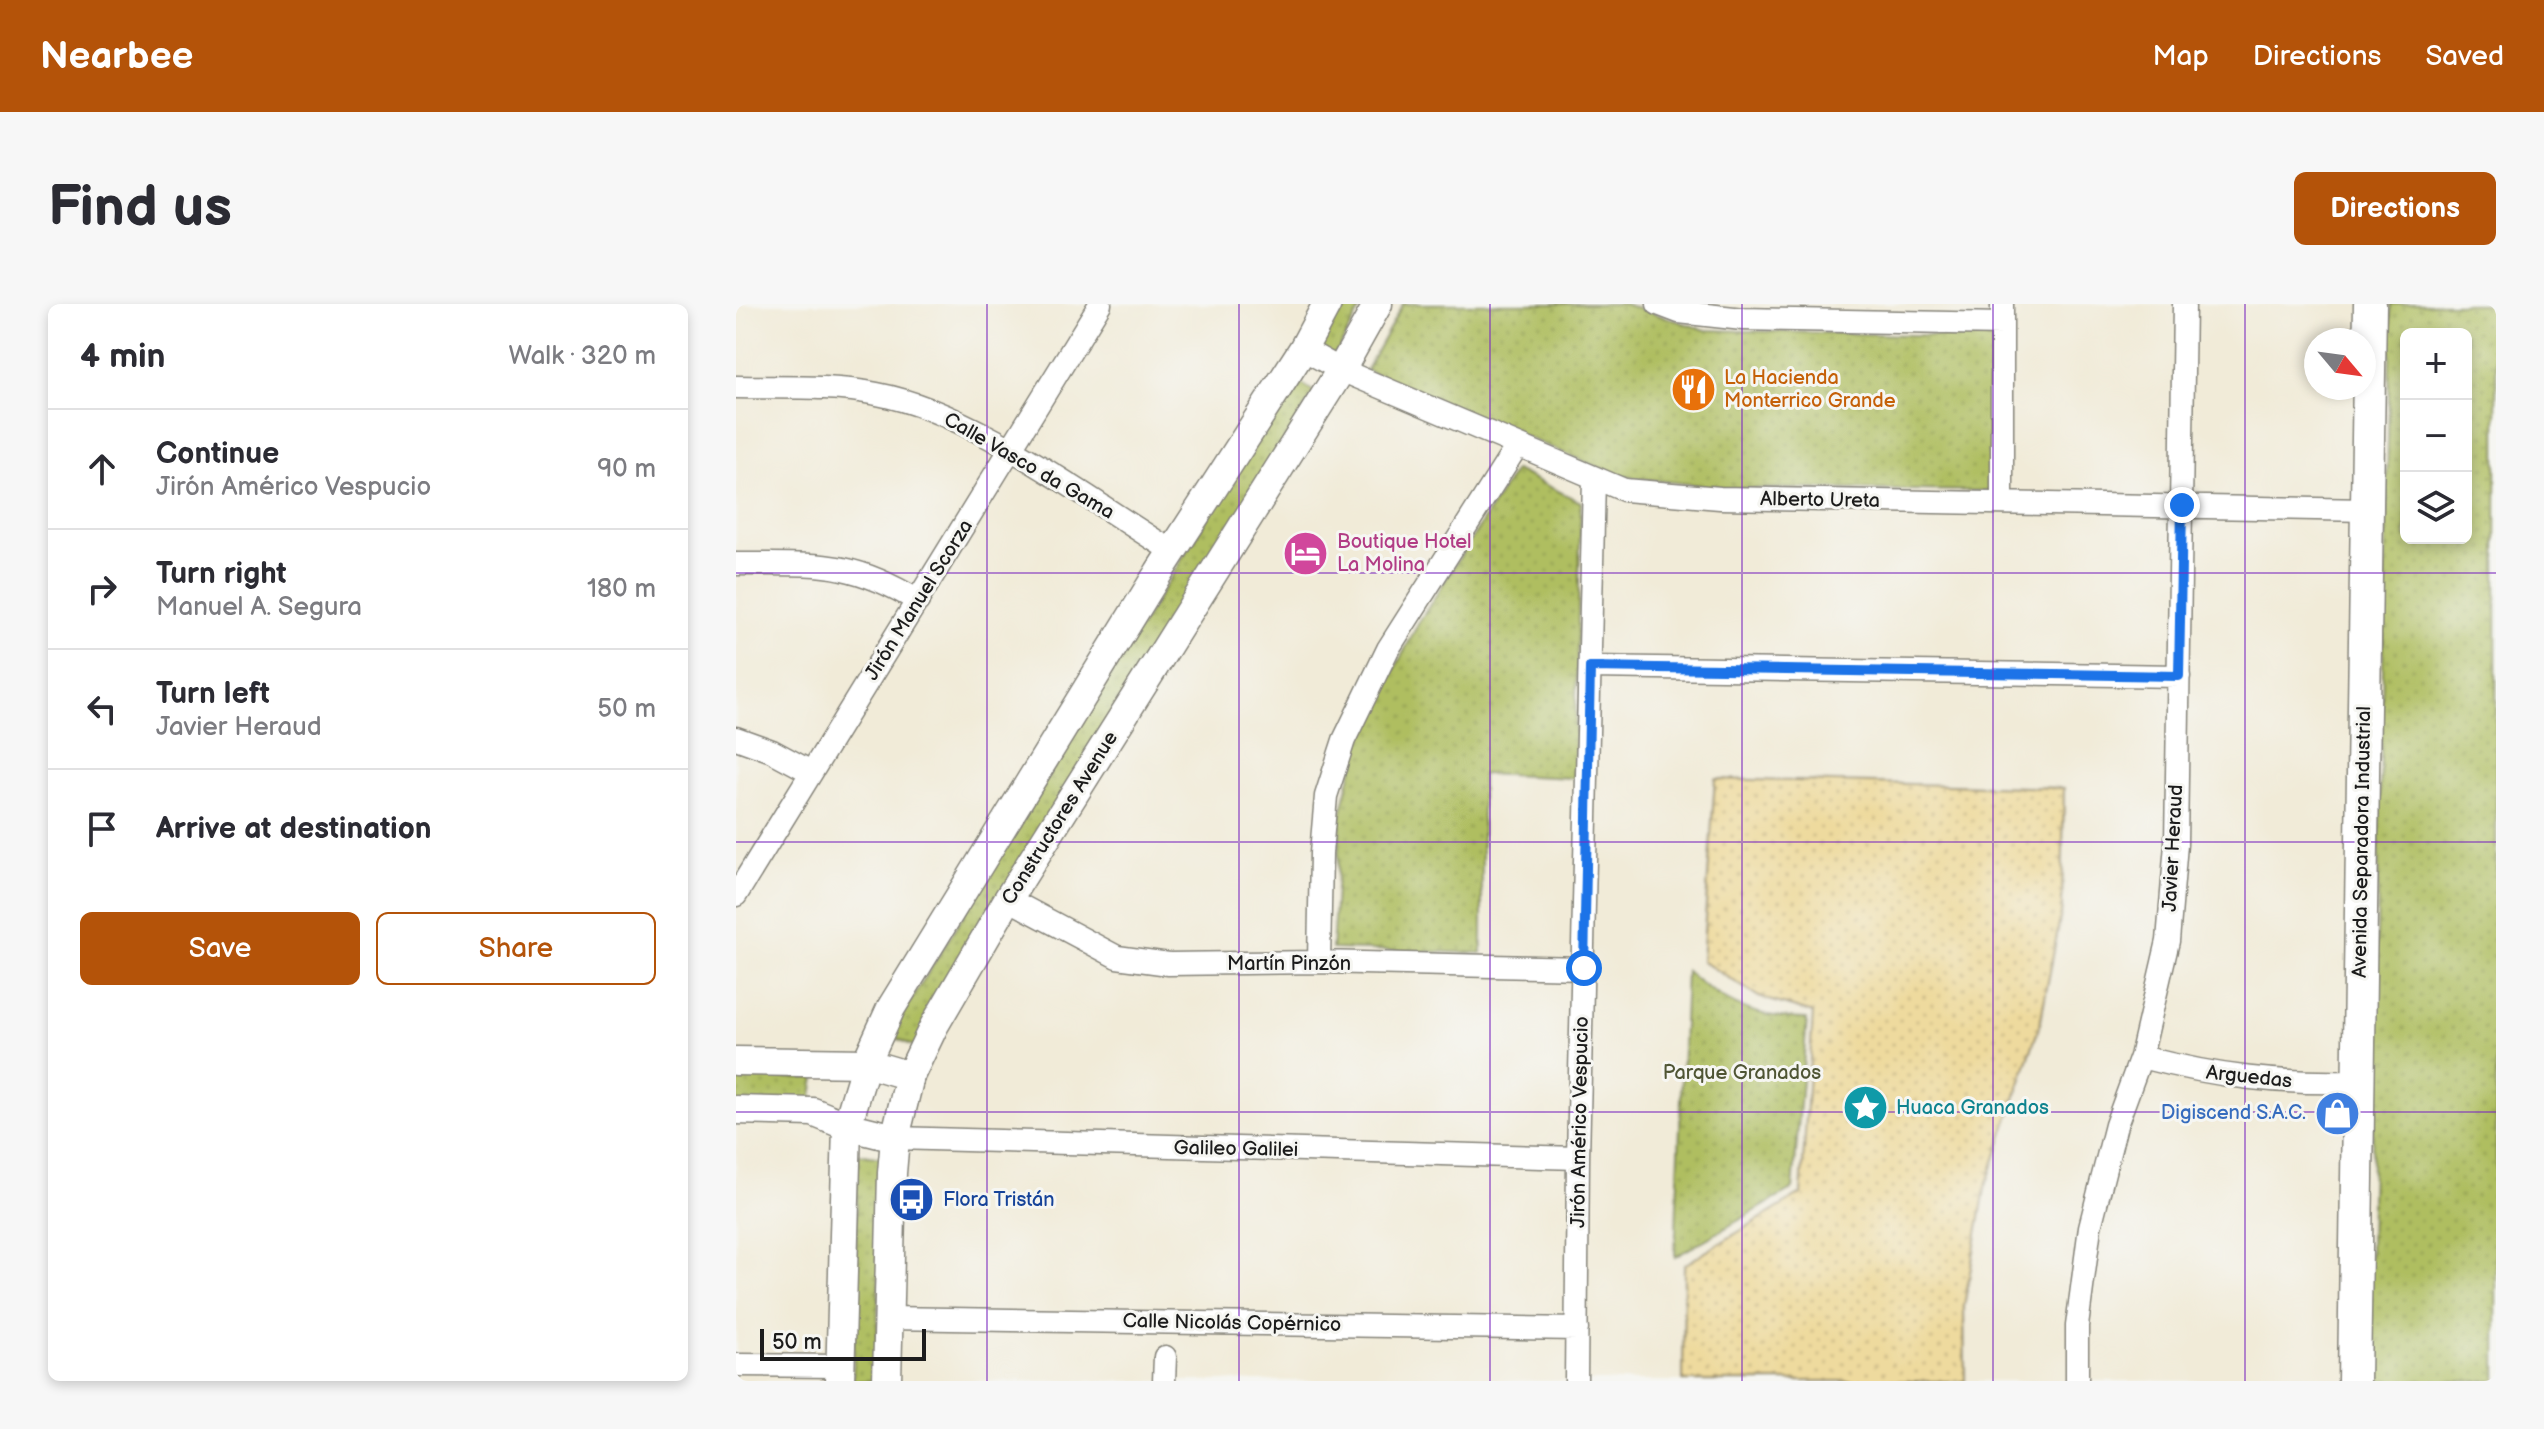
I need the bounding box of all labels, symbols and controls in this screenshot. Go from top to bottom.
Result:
text: Nearbee [40,34,193,79]
text: Map [2152,40,2209,73]
text: Directions [2253,40,2381,73]
text: Saved [2425,40,2504,73]
button: Directions [2294,172,2496,245]
text: Find us [48,175,232,242]
north arrow [2304,328,2376,400]
map controls [2400,328,2472,544]
button: + [2400,328,2472,400]
text: 4 min [80,336,166,377]
text: Walk · 320 m [508,341,656,372]
restaurant icon: La Hacienda Monterrico Grande [1669,365,1717,413]
place label: La Hacienda Monterrico Grande [1724,366,1896,413]
button: − [2400,400,2472,472]
street label: Calle Vasco da Gama [940,407,1118,525]
text: Continue [156,436,279,472]
icon: ahead [80,447,124,491]
text: 90 m [597,454,656,485]
text: Jirón Américo Vespucio [156,472,431,503]
button: layers [2400,472,2472,544]
street label: Alberto Ureta [1760,487,1880,513]
route end [2164,487,2200,523]
street label: Jirón Manuel Scorza [860,515,978,685]
hotel icon: Boutique Hotel La Molina [1282,530,1330,578]
place label: Boutique Hotel La Molina [1337,530,1472,577]
text: Turn right [156,556,287,592]
icon: right [80,567,124,611]
text: 180 m [587,574,656,605]
text: Manuel A. Segura [156,592,362,623]
text: Turn left [156,676,270,712]
icon: left [80,687,124,731]
text: 50 m [597,694,656,725]
street label: Avenida Separadora Industrial [2348,706,2376,978]
text: Javier Heraud [156,712,322,743]
street label: Constructores Avenue [997,727,1123,909]
street label: Javier Heraud [2158,784,2188,912]
icon: arrive [80,807,124,851]
text: Arrive at destination [156,811,432,847]
button: Save [80,912,360,985]
button: Share [376,912,656,985]
route start [1566,950,1602,986]
street label: Martín Pinzón [1227,952,1351,976]
street label: Jirón Américo Vespucio [1566,1016,1594,1228]
park label: Parque Granados [1663,1061,1821,1085]
street label: Arguedas [2205,1061,2293,1093]
place icon: Huaca Granados [1841,1084,1889,1132]
shop icon: Digiscend S.A.C. [2313,1089,2361,1137]
place label: Huaca Granados [1896,1096,2049,1120]
place label: Digiscend S.A.C. [2161,1101,2306,1125]
street label: Galileo Galilei [1173,1136,1299,1162]
bus stop icon: Flora Tristán [888,1176,936,1224]
place label: Flora Tristán [943,1188,1055,1212]
street label: Calle Nicolás Copérnico [1122,1309,1342,1337]
scale bar [760,1325,926,1361]
text: 50 m [772,1329,822,1356]

